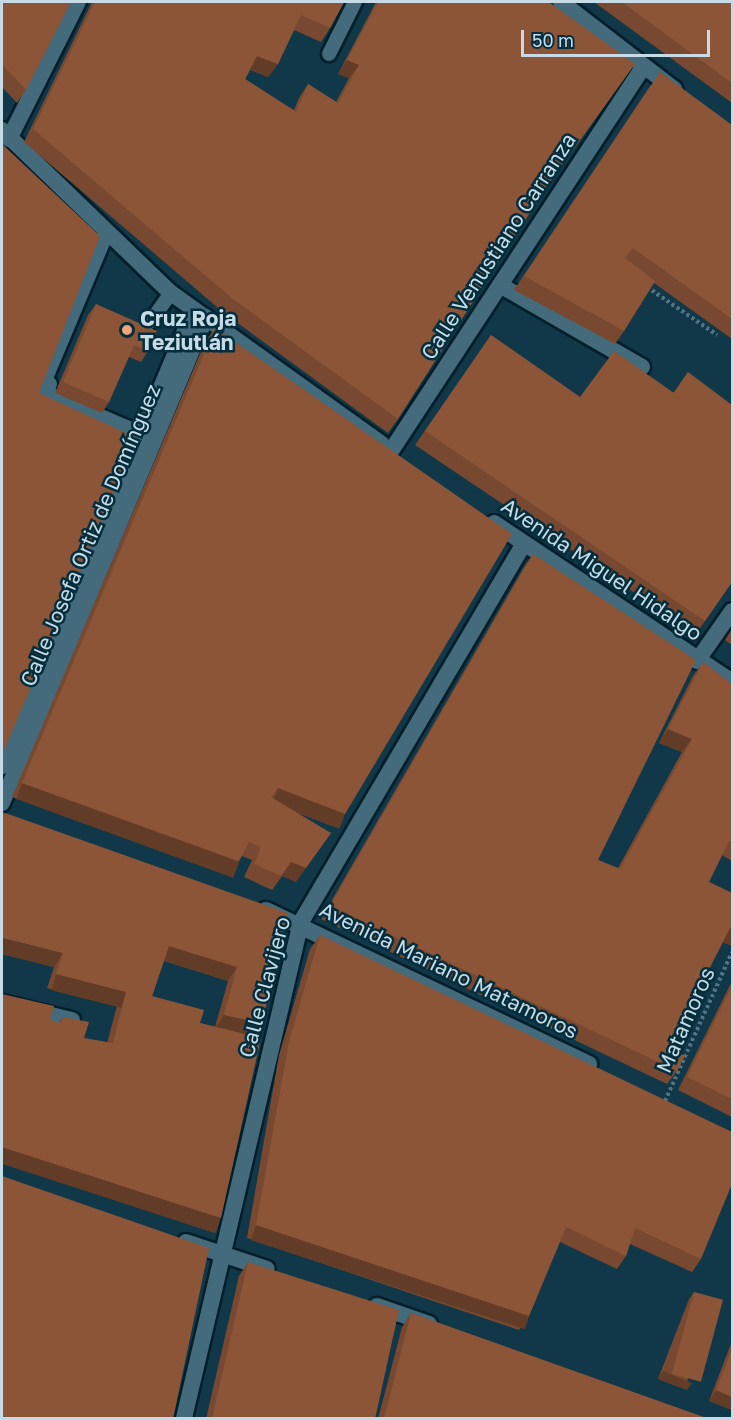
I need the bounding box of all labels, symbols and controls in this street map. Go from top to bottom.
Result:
scale bar [524,18,713,56]
text: 50 m [532,29,574,51]
street label: Calle Venustiano Carranza [415,128,581,364]
place label: Cruz Roja Teziutlán [140,305,236,355]
marker: Cruz Roja Teziutlán [118,321,136,339]
street label: Calle Josefa Ortiz de Domínguez [15,380,165,690]
street label: Avenida Miguel Hidalgo [497,492,707,646]
street label: Avenida Mariano Matamoros [316,896,582,1044]
street label: Calle Clavijero [233,914,295,1060]
street label: Matamoros [651,963,719,1077]

